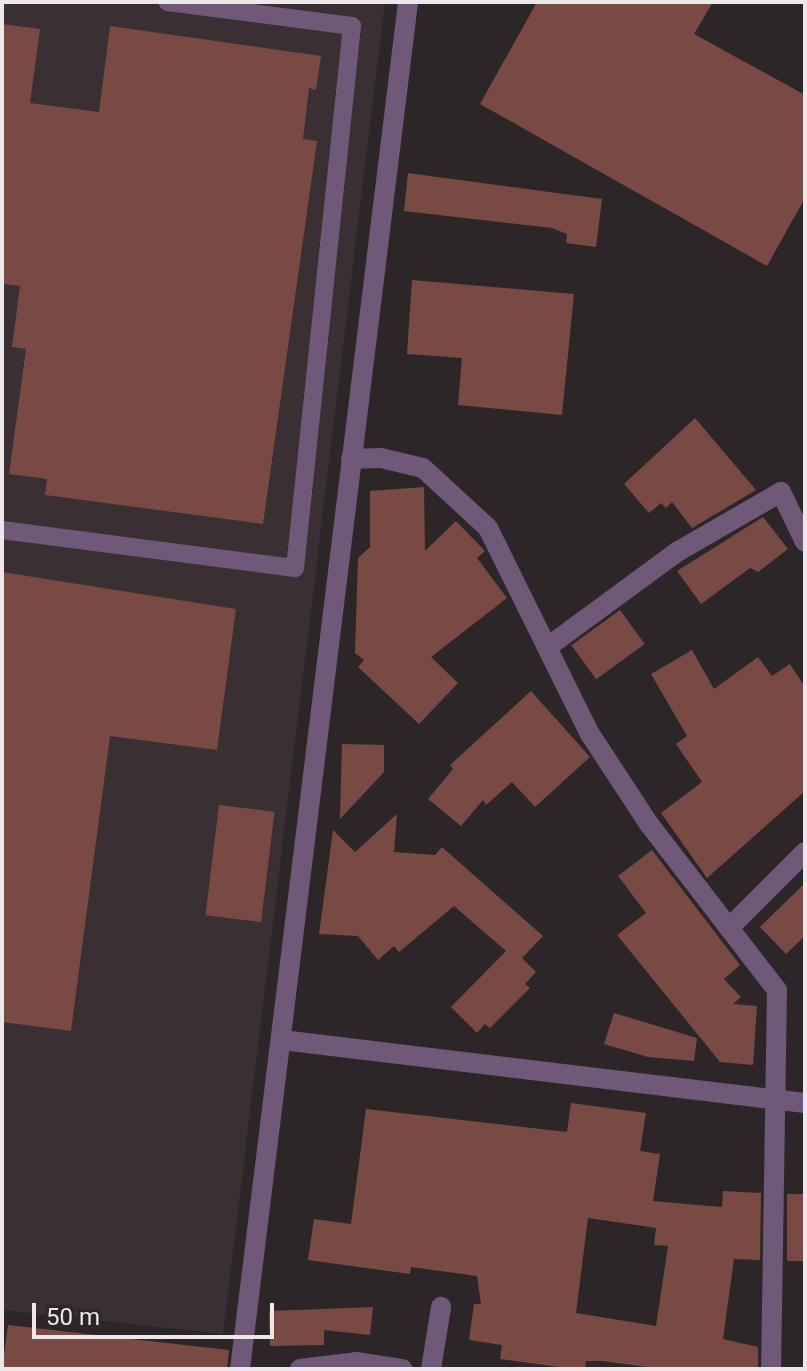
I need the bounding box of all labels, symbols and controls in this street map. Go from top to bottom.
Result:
scale bar [36,1287,278,1337]
text: 50 m [46,1303,100,1331]

